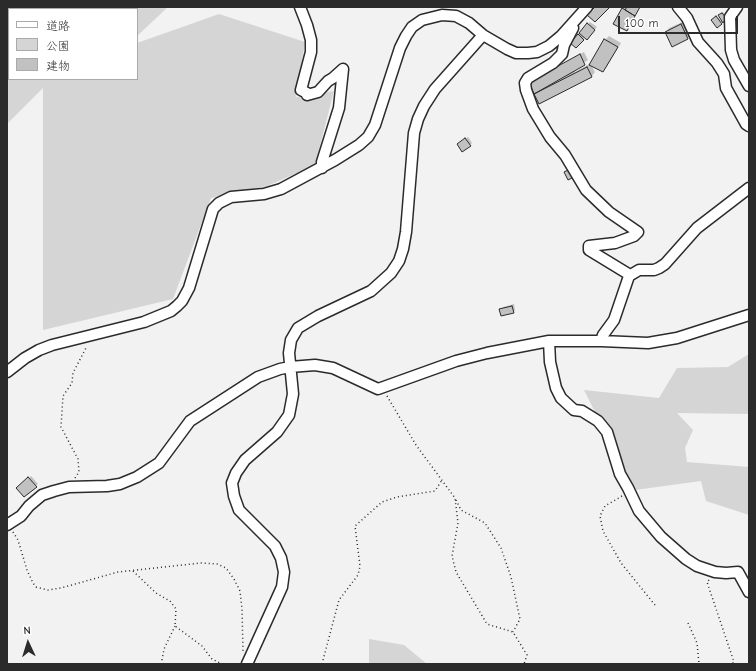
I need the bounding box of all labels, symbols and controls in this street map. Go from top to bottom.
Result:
legend [8,8,138,80]
scale bar [620,8,740,34]
text: 100 m [625,16,658,30]
text: 道路 [46,19,70,33]
text: 公園 [46,39,70,53]
text: 建物 [46,59,70,73]
north arrow [8,623,48,663]
text: N [23,624,31,637]

